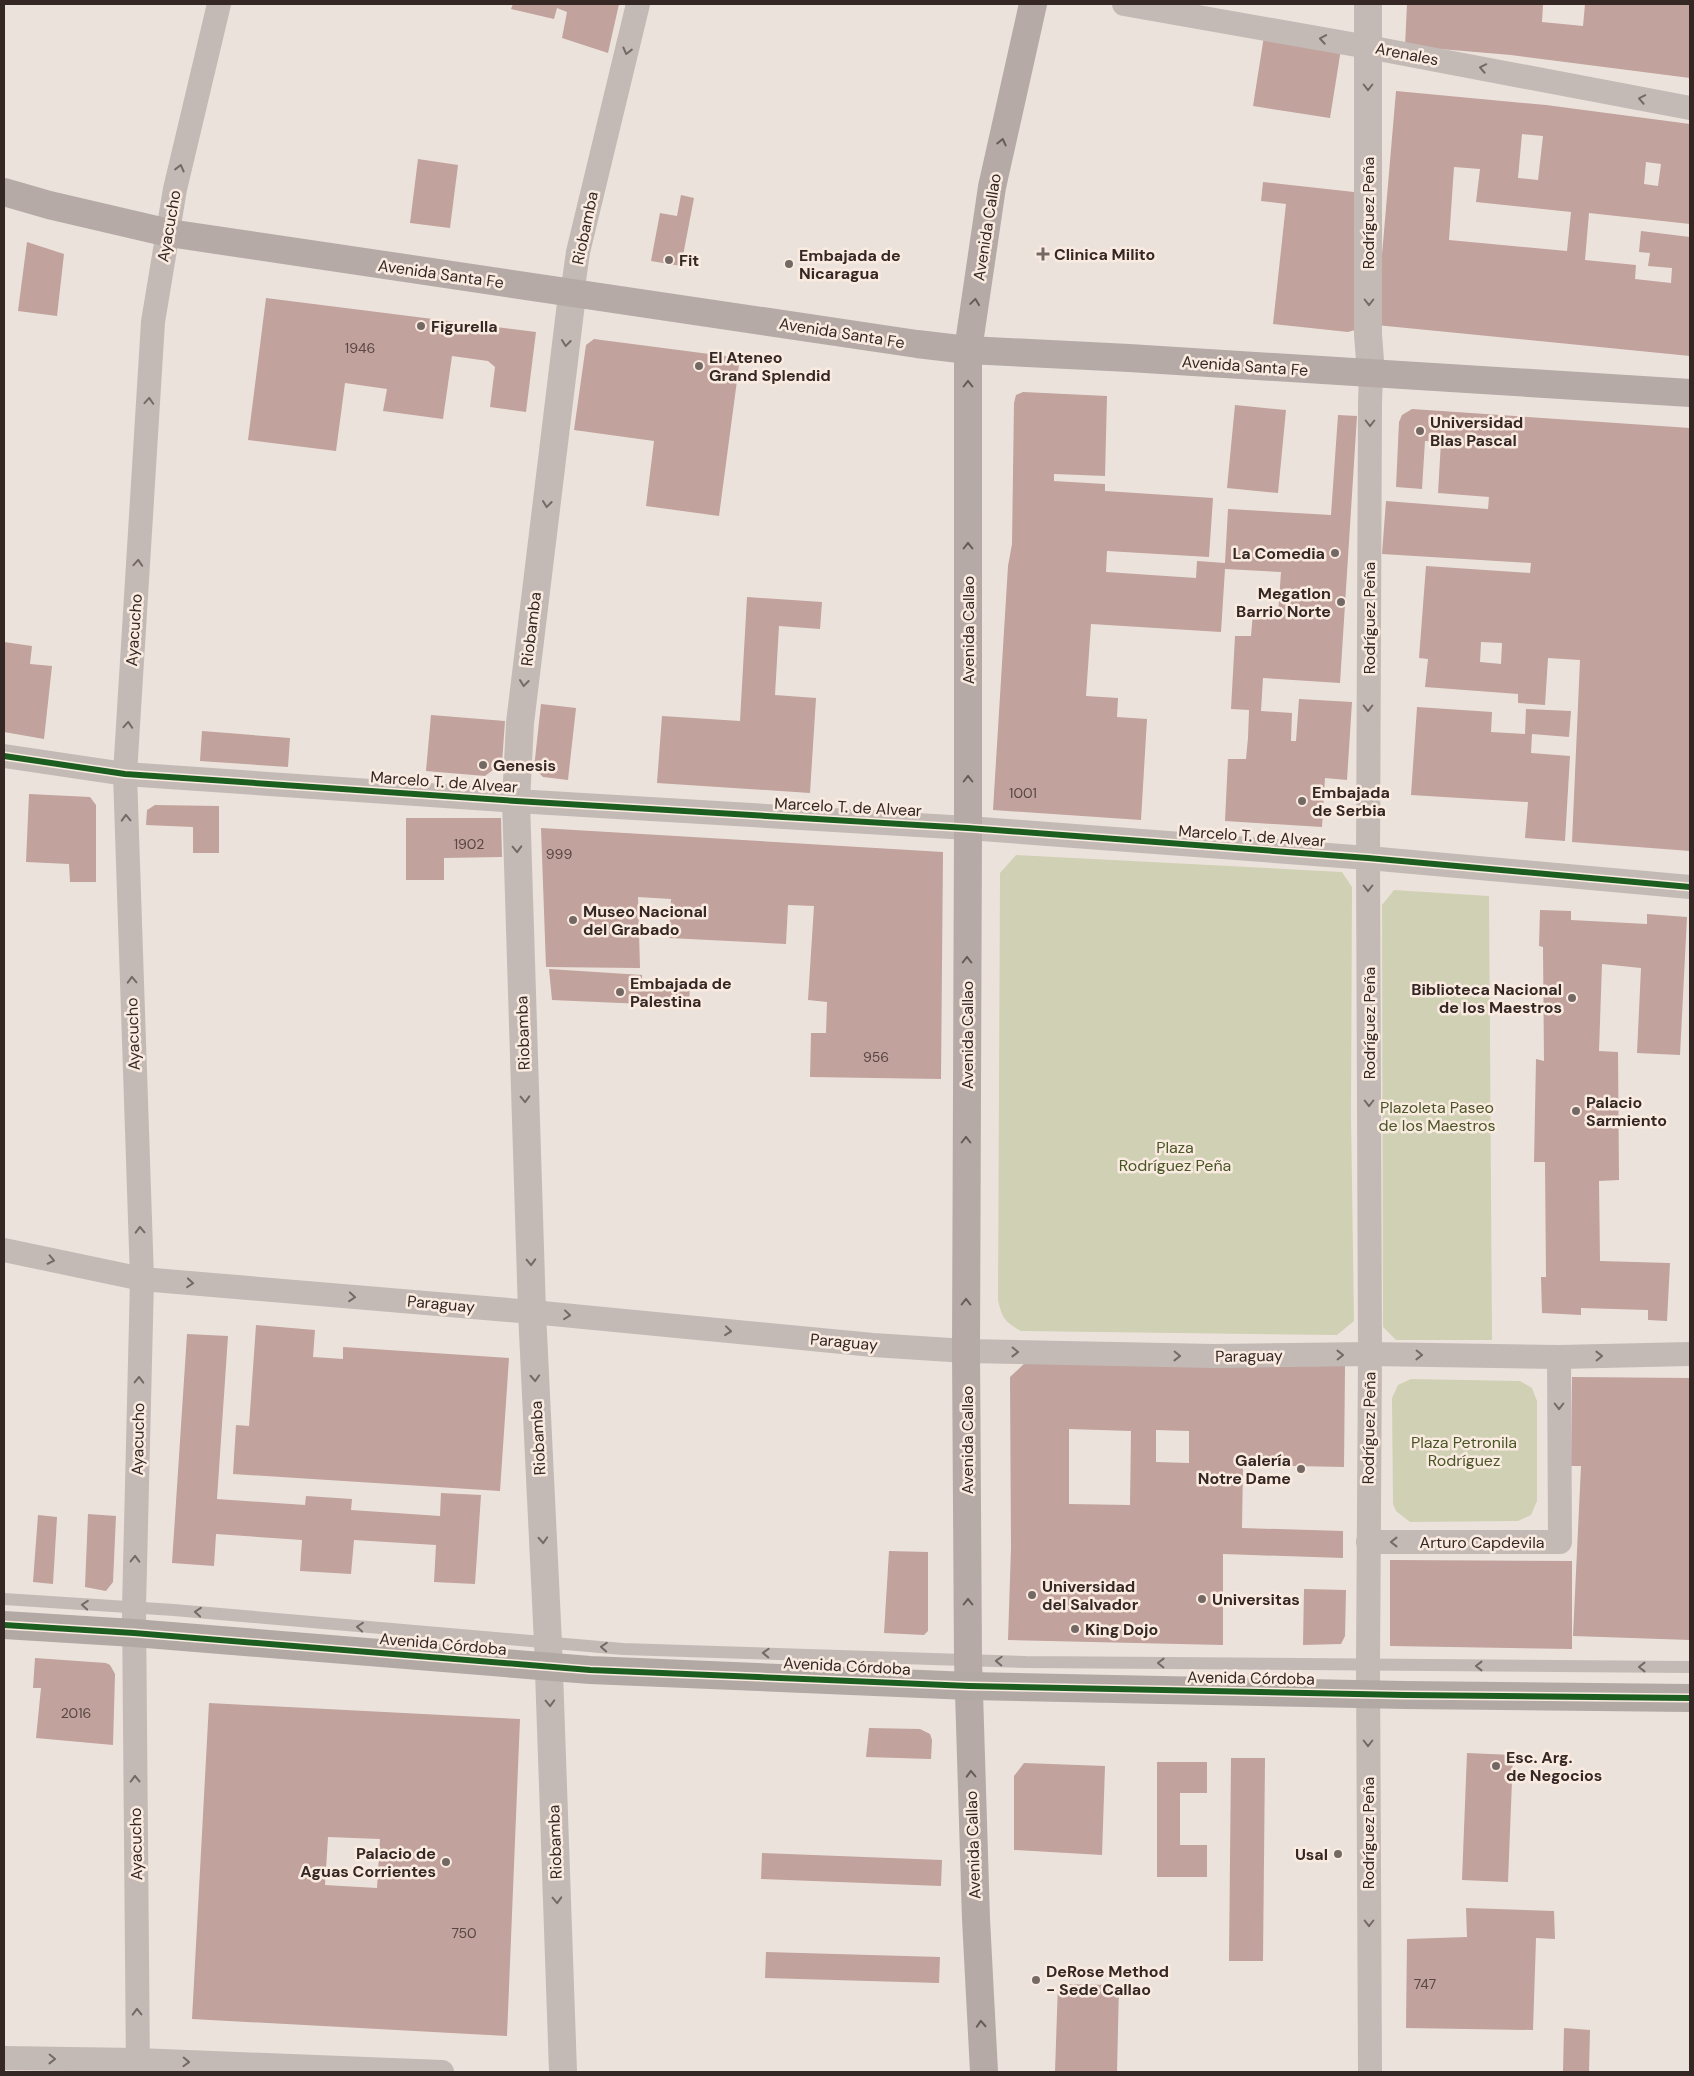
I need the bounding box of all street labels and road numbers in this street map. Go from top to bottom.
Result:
street label: Arenales [1374,38,1440,70]
street label: Rodríguez Peña [1358,157,1379,269]
street label: Avenida Callao [968,172,1006,282]
street label: Ayacucho [152,188,186,264]
street label: Riobamba [567,189,603,267]
street label: Avenida Santa Fe [377,255,505,293]
street label: Avenida Santa Fe [778,313,906,353]
street label: Avenida Santa Fe [1181,351,1309,381]
street label: Rodríguez Peña [1359,562,1380,674]
street label: Avenida Callao [958,576,979,684]
street label: Riobamba [516,591,546,667]
street label: Ayacucho [121,593,147,667]
street label: Marcelo T. de Alvear [370,766,519,798]
street label: Marcelo T. de Alvear [774,793,922,821]
street label: Marcelo T. de Alvear [1178,820,1327,852]
street label: Rodríguez Peña [1359,967,1380,1079]
street label: Avenida Callao [957,981,978,1089]
street label: Riobamba [511,995,535,1071]
street label: Ayacucho [121,997,145,1071]
street label: Paraguay [406,1291,476,1317]
street label: Paraguay [809,1329,879,1355]
street label: Paraguay [1215,1345,1283,1367]
street label: Rodríguez Peña [1358,1372,1380,1484]
street label: Avenida Callao [957,1386,978,1494]
street label: Riobamba [526,1400,550,1476]
street label: Ayacucho [127,1402,149,1476]
street label: Arturo Capdevila [1420,1532,1544,1553]
street label: Avenida Córdoba [378,1628,508,1660]
street label: Avenida Córdoba [783,1652,911,1680]
street label: Avenida Córdoba [1187,1666,1315,1690]
street label: Rodríguez Peña [1358,1777,1379,1889]
street label: Avenida Callao [961,1790,985,1900]
street label: Riobamba [543,1804,567,1880]
street label: Ayacucho [125,1807,147,1881]

